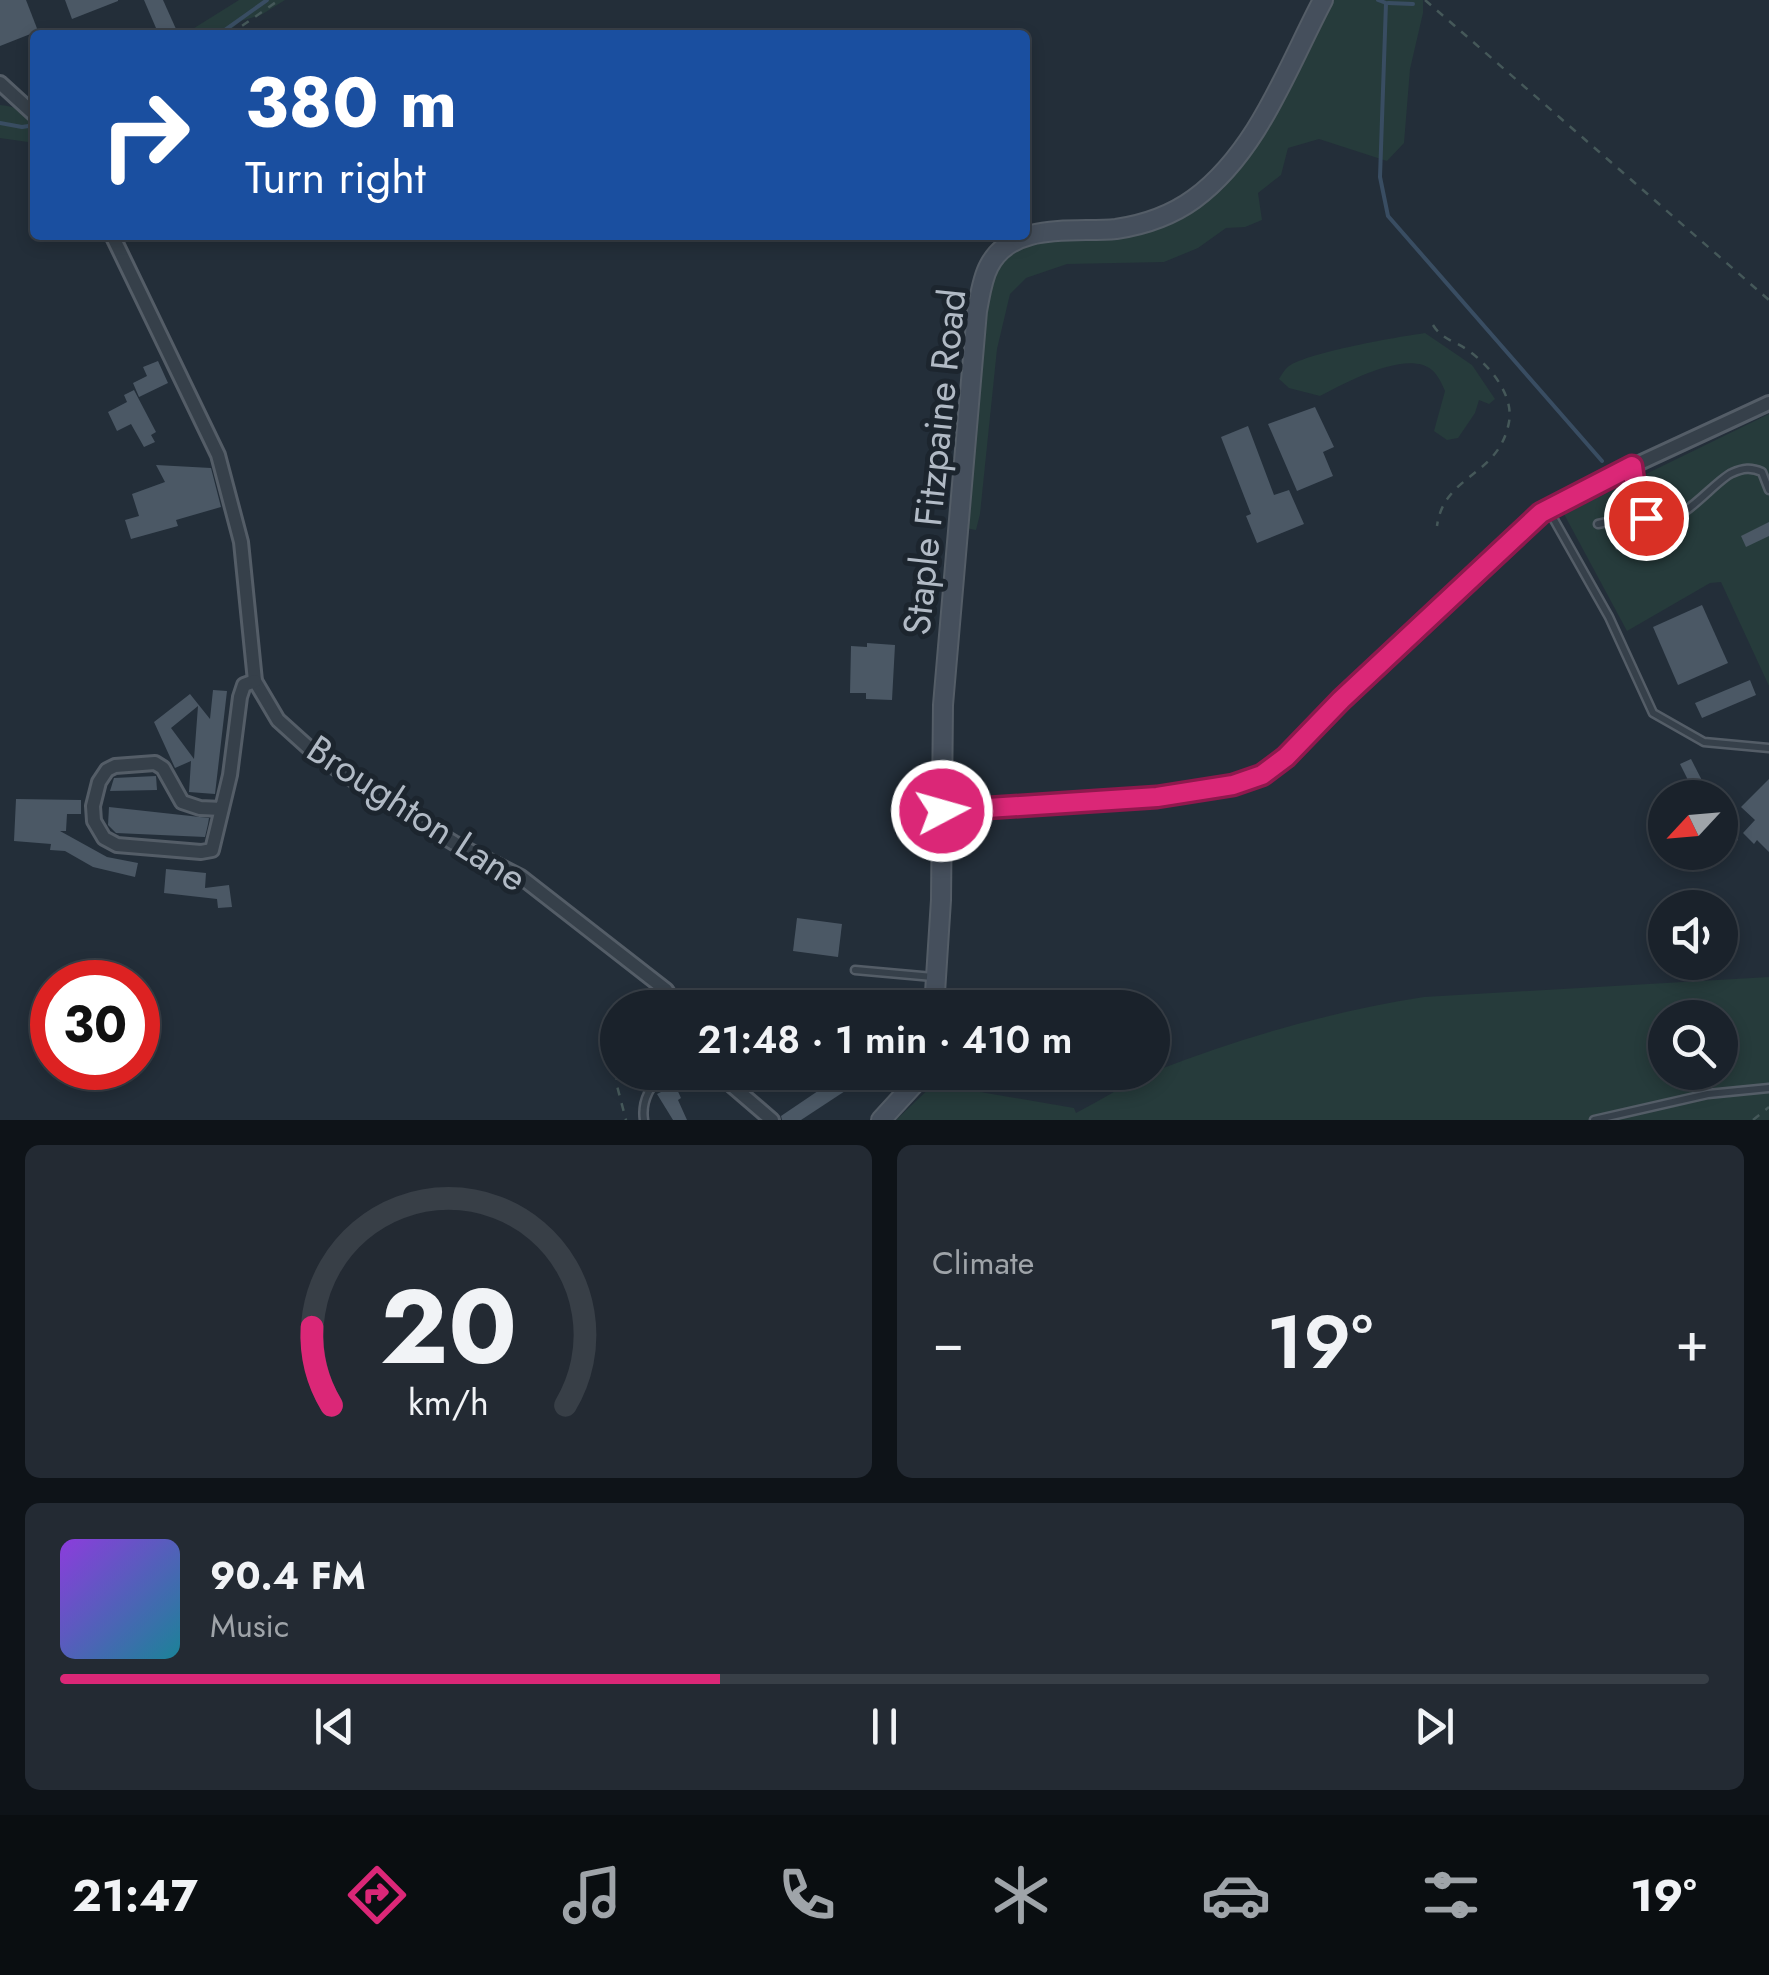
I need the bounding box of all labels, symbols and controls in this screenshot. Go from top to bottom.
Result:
text: 380 m [245,52,457,153]
icon: right [80,70,210,200]
text: Turn right [245,145,426,210]
street label: Staple Fitzpaine Road [888,286,980,638]
pin [1604,476,1689,561]
icon: arrive [1619,491,1674,546]
street label: Broughton Lane [296,721,538,905]
position arrow [890,759,994,863]
north arrow [1648,780,1738,870]
map controls [1648,780,1738,1090]
button: sound [1648,890,1738,980]
speed limit sign: 30 [30,960,160,1090]
button: search [1648,1000,1738,1090]
text: 21:48 · 1 min · 410 m [698,1012,1072,1067]
text: Climate [932,1240,1034,1286]
text: 20 [380,1252,517,1402]
text: 19° [1266,1288,1373,1396]
text: − [932,1302,964,1382]
text: + [1675,1302,1709,1382]
text: km/h [408,1377,489,1428]
text: 90.4 FM [210,1548,366,1603]
text: Music [210,1603,289,1649]
icon: previous [307,1699,362,1754]
icon: pause [857,1699,912,1754]
icon: next [1407,1699,1462,1754]
icon: directions [342,1860,412,1930]
icon: music [557,1860,627,1930]
icon: phone [772,1860,842,1930]
icon: climate [986,1860,1056,1930]
icon: car [1201,1860,1271,1930]
icon: filters [1416,1860,1486,1930]
text: 21:47 [72,1863,198,1928]
text: 19° [1630,1863,1697,1928]

